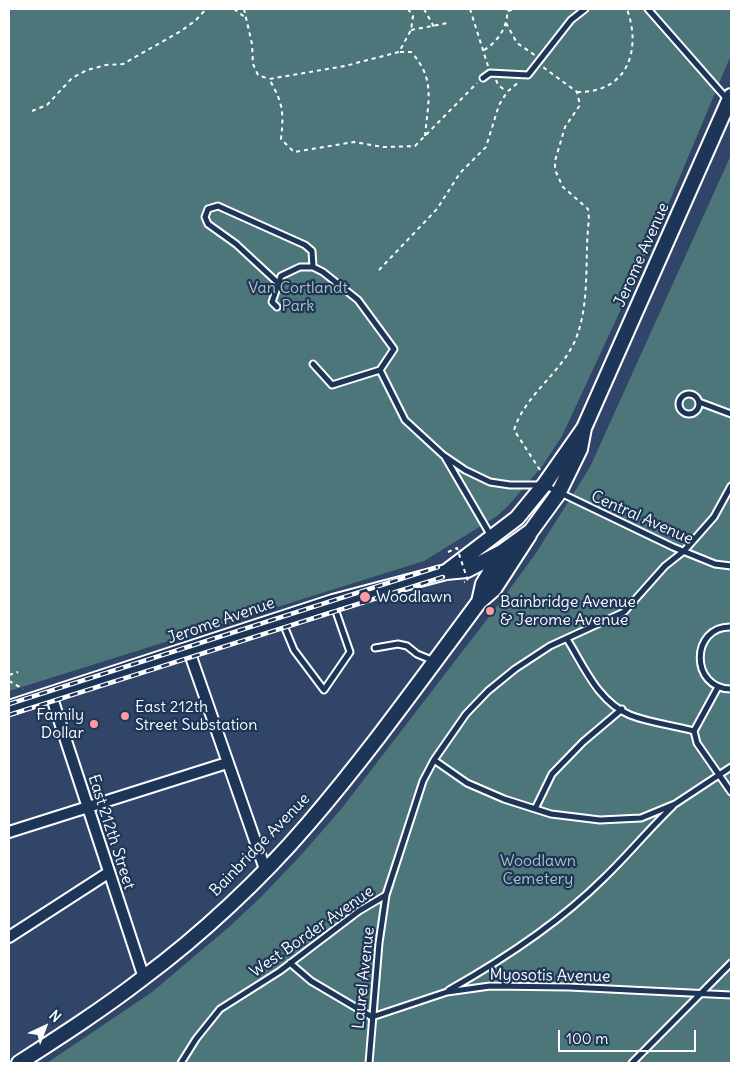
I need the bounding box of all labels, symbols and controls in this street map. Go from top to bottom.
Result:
street label: Jerome Avenue [610,200,674,310]
park label: Van Cortlandt Park [248,278,348,316]
street label: Central Avenue [588,487,696,549]
place label: Woodlawn [376,587,452,607]
marker: Woodlawn [358,590,372,604]
place label: Bainbridge Avenue & Jerome Avenue [500,592,636,630]
street label: Jerome Avenue [165,594,277,648]
marker: Bainbridge Avenue & Jerome Avenue [484,605,496,617]
place label: East 212th Street Substation [135,697,258,735]
place label: Family Dollar [36,705,84,743]
marker: East 212th Street Substation [119,710,131,722]
marker: Family Dollar [88,718,100,730]
street label: East 212th Street [83,772,139,892]
street label: Bainbridge Avenue [206,789,314,901]
park label: Woodlawn Cemetery [500,851,576,889]
street label: West Border Avenue [246,882,378,982]
street label: Laurel Avenue [349,926,379,1030]
street label: Myosotis Avenue [489,965,611,987]
north arrow [20,1002,70,1052]
text: N [46,1006,65,1026]
scale bar [560,1020,698,1052]
text: 100 m [566,1029,608,1048]

